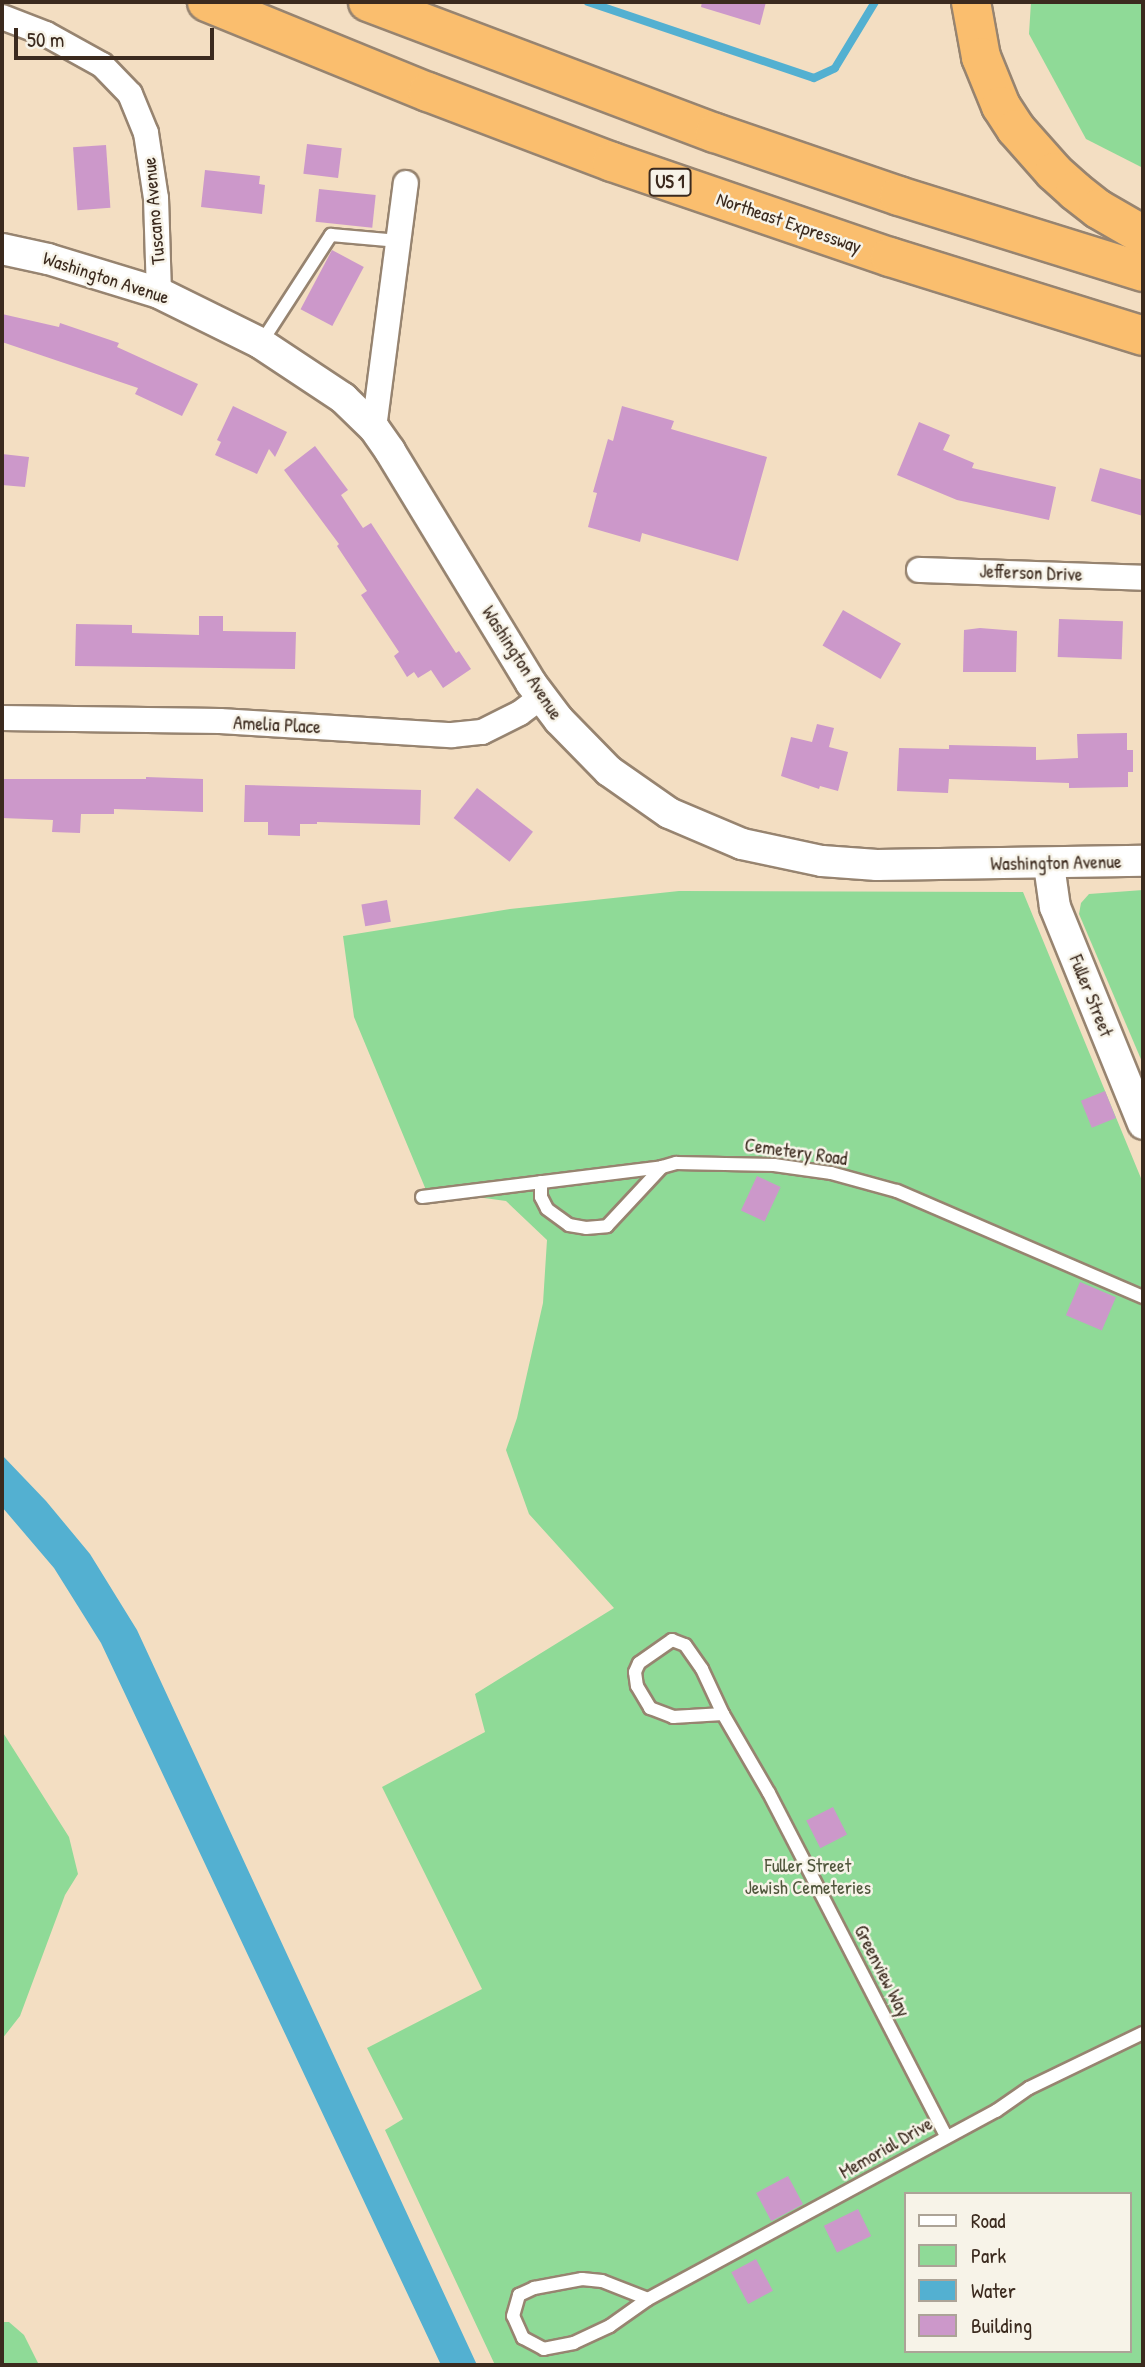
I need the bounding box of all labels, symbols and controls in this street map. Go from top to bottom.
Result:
scale bar [18,14,217,58]
text: 50 m [27,25,64,54]
street label: Tuscano Avenue [138,156,170,266]
road number: US 1 [647,168,693,196]
street label: Northeast Expressway [714,188,864,258]
street label: Washington Avenue [40,247,172,309]
street label: Jefferson Drive [979,560,1083,586]
street label: Washington Avenue [477,602,567,724]
street label: Amelia Place [233,711,321,739]
street label: Washington Avenue [990,850,1122,876]
street label: Fuller Street [1064,952,1118,1040]
street label: Cemetery Road [743,1134,849,1170]
park label: Fuller Street Jewish Cemeteries [745,1855,871,1899]
street label: Greenview Way [849,1921,915,2021]
street label: Memorial Drive [835,2112,937,2184]
legend [904,2192,1131,2353]
text: Road [971,2206,1005,2235]
text: Park [971,2241,1006,2270]
text: Water [971,2276,1016,2305]
text: Building [971,2311,1032,2340]

